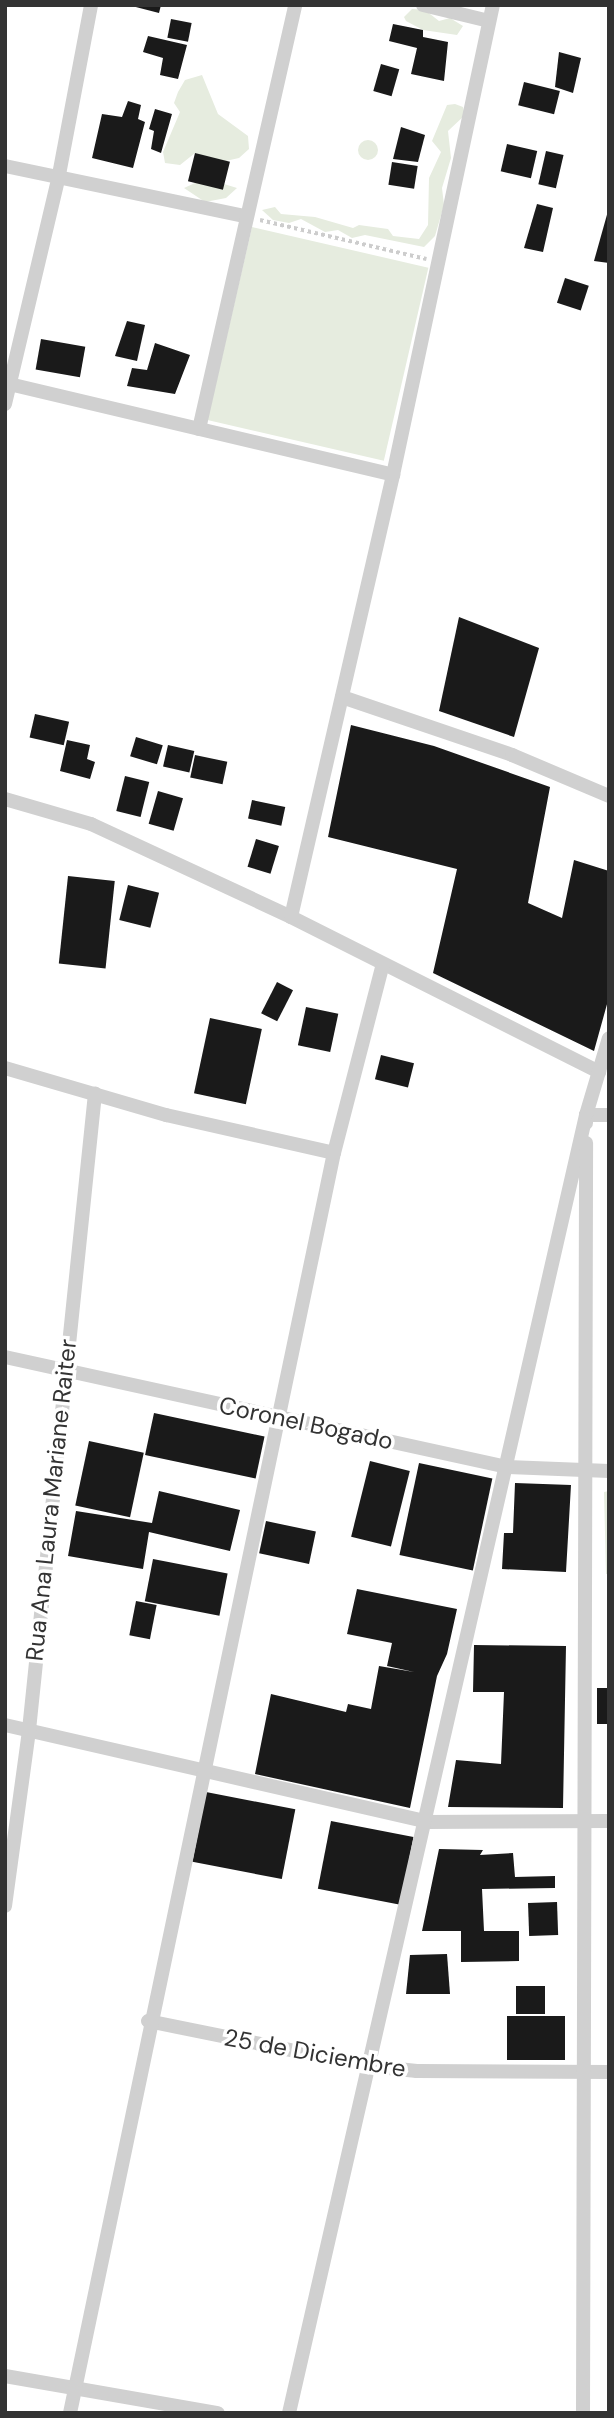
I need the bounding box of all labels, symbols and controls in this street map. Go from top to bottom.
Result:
street label: Rua Ana Laura Mariane Raiter [20,1338,82,1662]
street label: Coronel Bogado [216,1390,396,1456]
street label: 25 de Diciembre [222,2023,408,2083]

